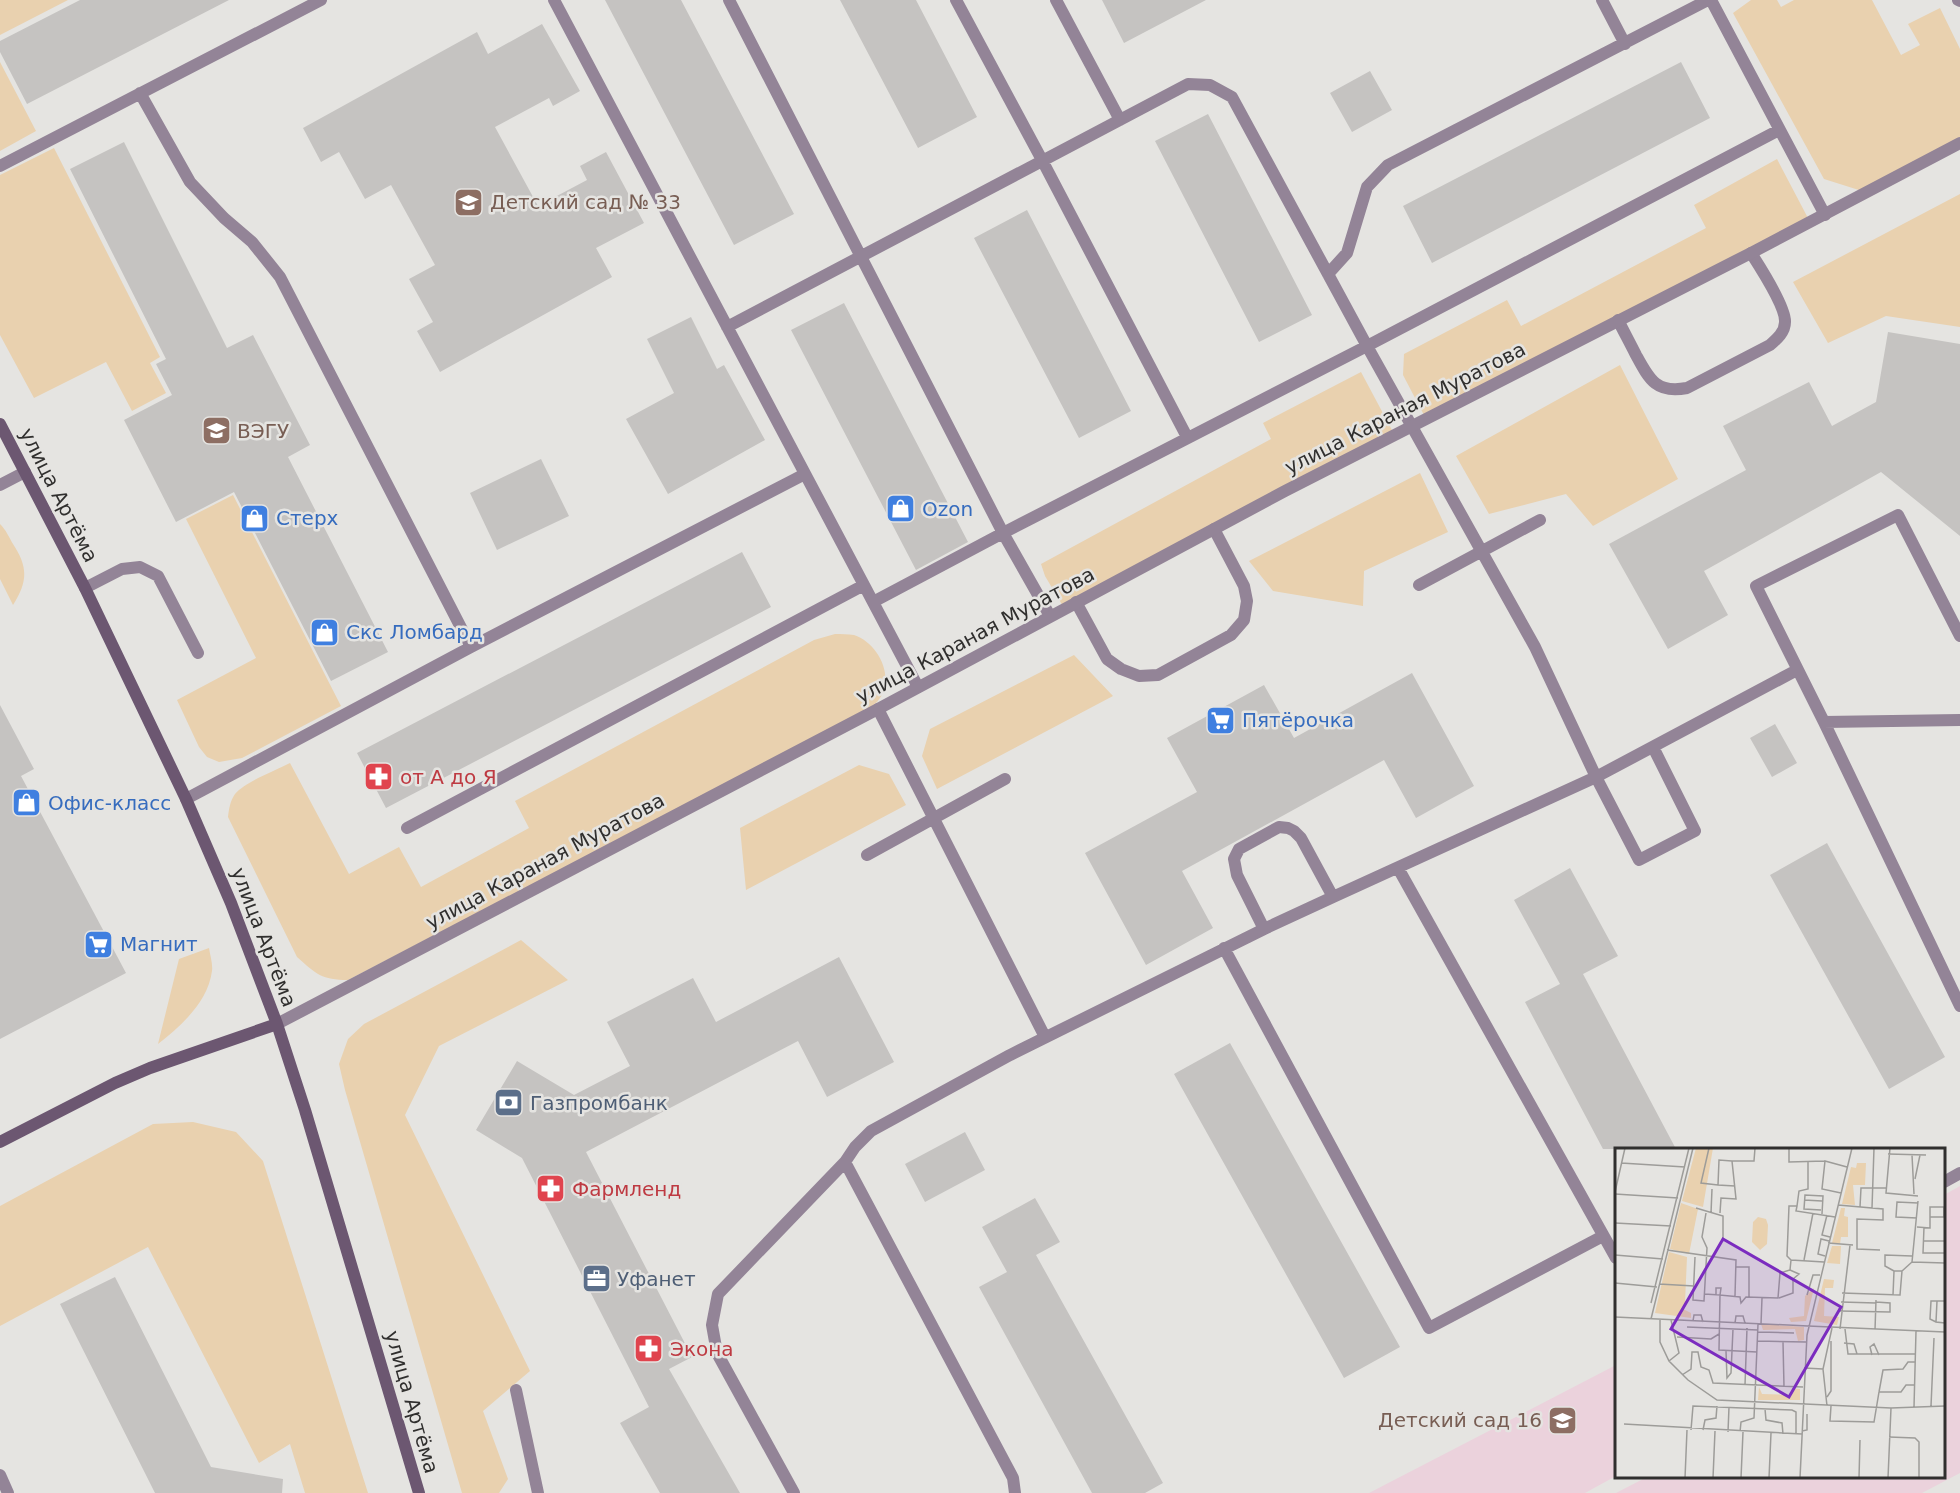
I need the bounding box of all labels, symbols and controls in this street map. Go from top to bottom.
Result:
school or university icon: Детский сад № 33 [453,186,485,218]
place label: Детский сад № 33 [490,190,681,214]
street label: улица Караная Муратова [1281,337,1529,479]
school or university icon: ВЭГУ [200,415,232,447]
place label: ВЭГУ [237,419,289,443]
street label: улица Артёма [15,424,103,566]
shop icon: Ozon [885,493,917,525]
place label: Ozon [922,497,973,521]
shop icon: Стерх [239,502,271,534]
place label: Стерх [276,506,339,530]
street label: улица Караная Муратова [852,562,1098,708]
shop icon: Скс Ломбард [309,616,341,648]
place label: Скс Ломбард [346,620,483,644]
supermarket icon: Пятёрочка [1205,704,1237,736]
place label: Пятёрочка [1242,708,1354,732]
pharmacy icon: от А до Я [363,761,395,793]
place label: от А до Я [400,765,497,789]
shop icon: Офис-класс [11,787,43,819]
street label: улица Караная Муратова [422,788,668,934]
place label: Офис-класс [48,791,171,815]
street label: улица Артёма [226,864,302,1010]
supermarket icon: Магнит [83,928,115,960]
place label: Магнит [120,932,198,956]
bank icon: Газпромбанк [493,1087,525,1119]
place label: Газпромбанк [530,1091,668,1115]
inset map [1615,1148,1945,1478]
pharmacy icon: Фармленд [535,1173,567,1205]
place label: Фармленд [572,1177,681,1201]
office icon: Уфанет [580,1263,612,1295]
place label: Уфанет [617,1267,696,1291]
street label: улица Артёма [380,1328,444,1476]
pharmacy icon: Экона [633,1333,665,1365]
place label: Экона [670,1337,734,1361]
school or university icon: Детский сад 16 [1547,1404,1579,1436]
place label: Детский сад 16 [1378,1408,1542,1432]

